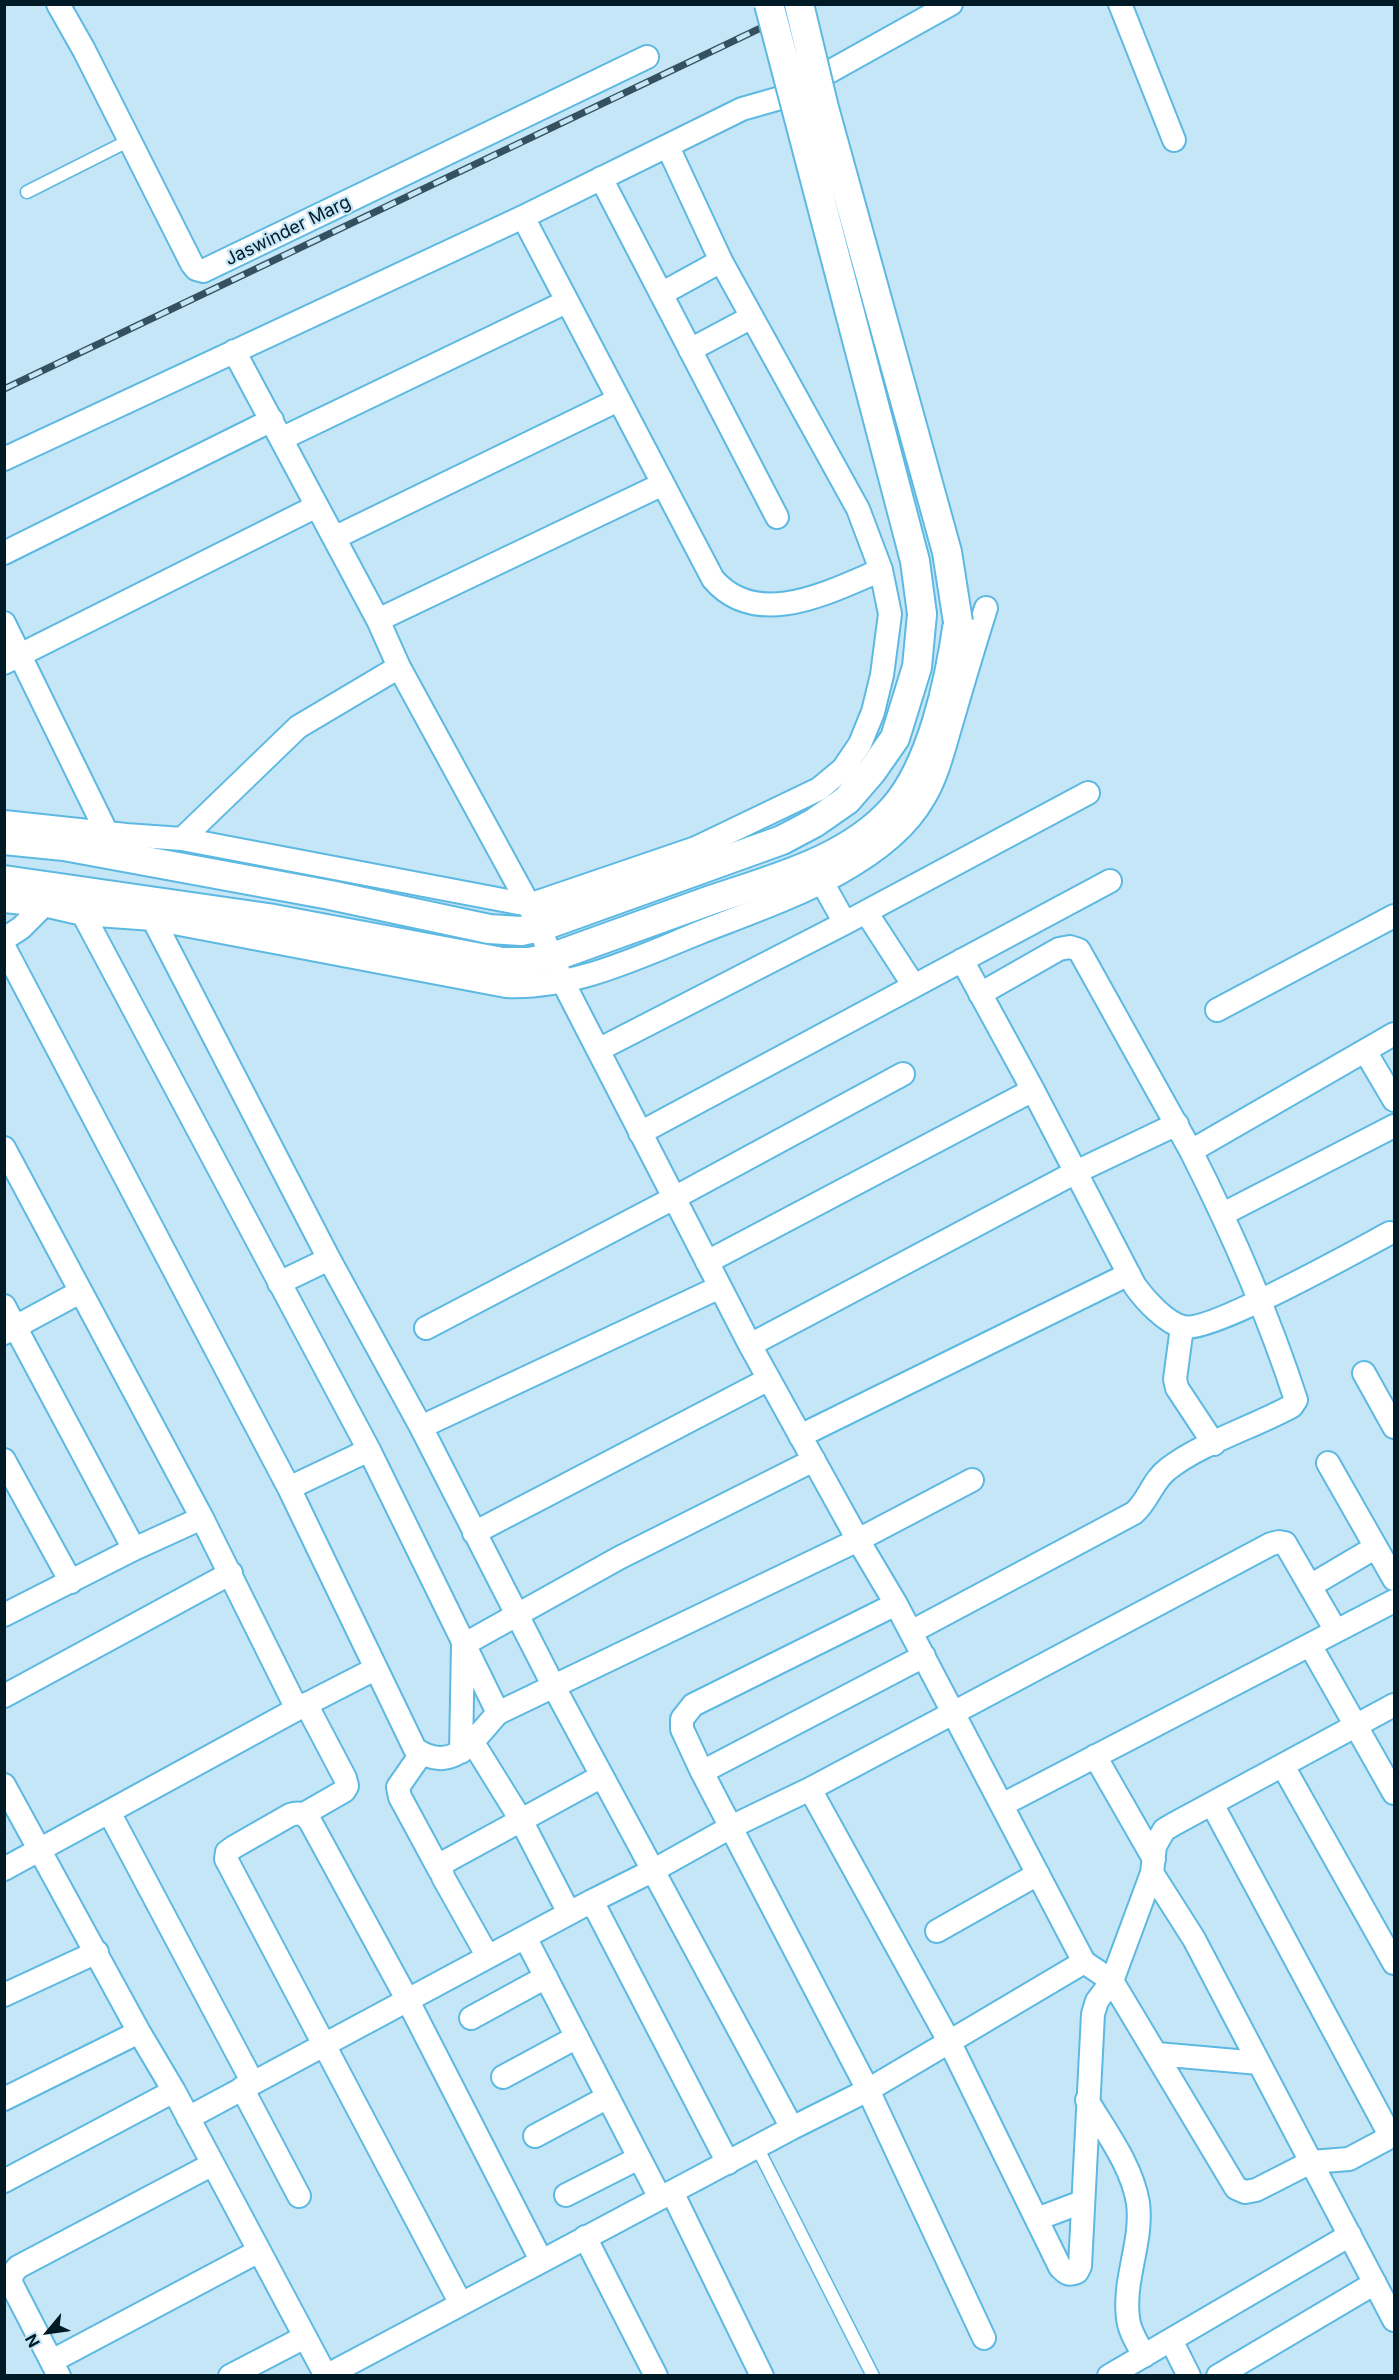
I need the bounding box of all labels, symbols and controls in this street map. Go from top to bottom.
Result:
street label: Jaswinder Marg [222,191,354,271]
north arrow [18,2302,78,2362]
text: N [21,2331,44,2351]

